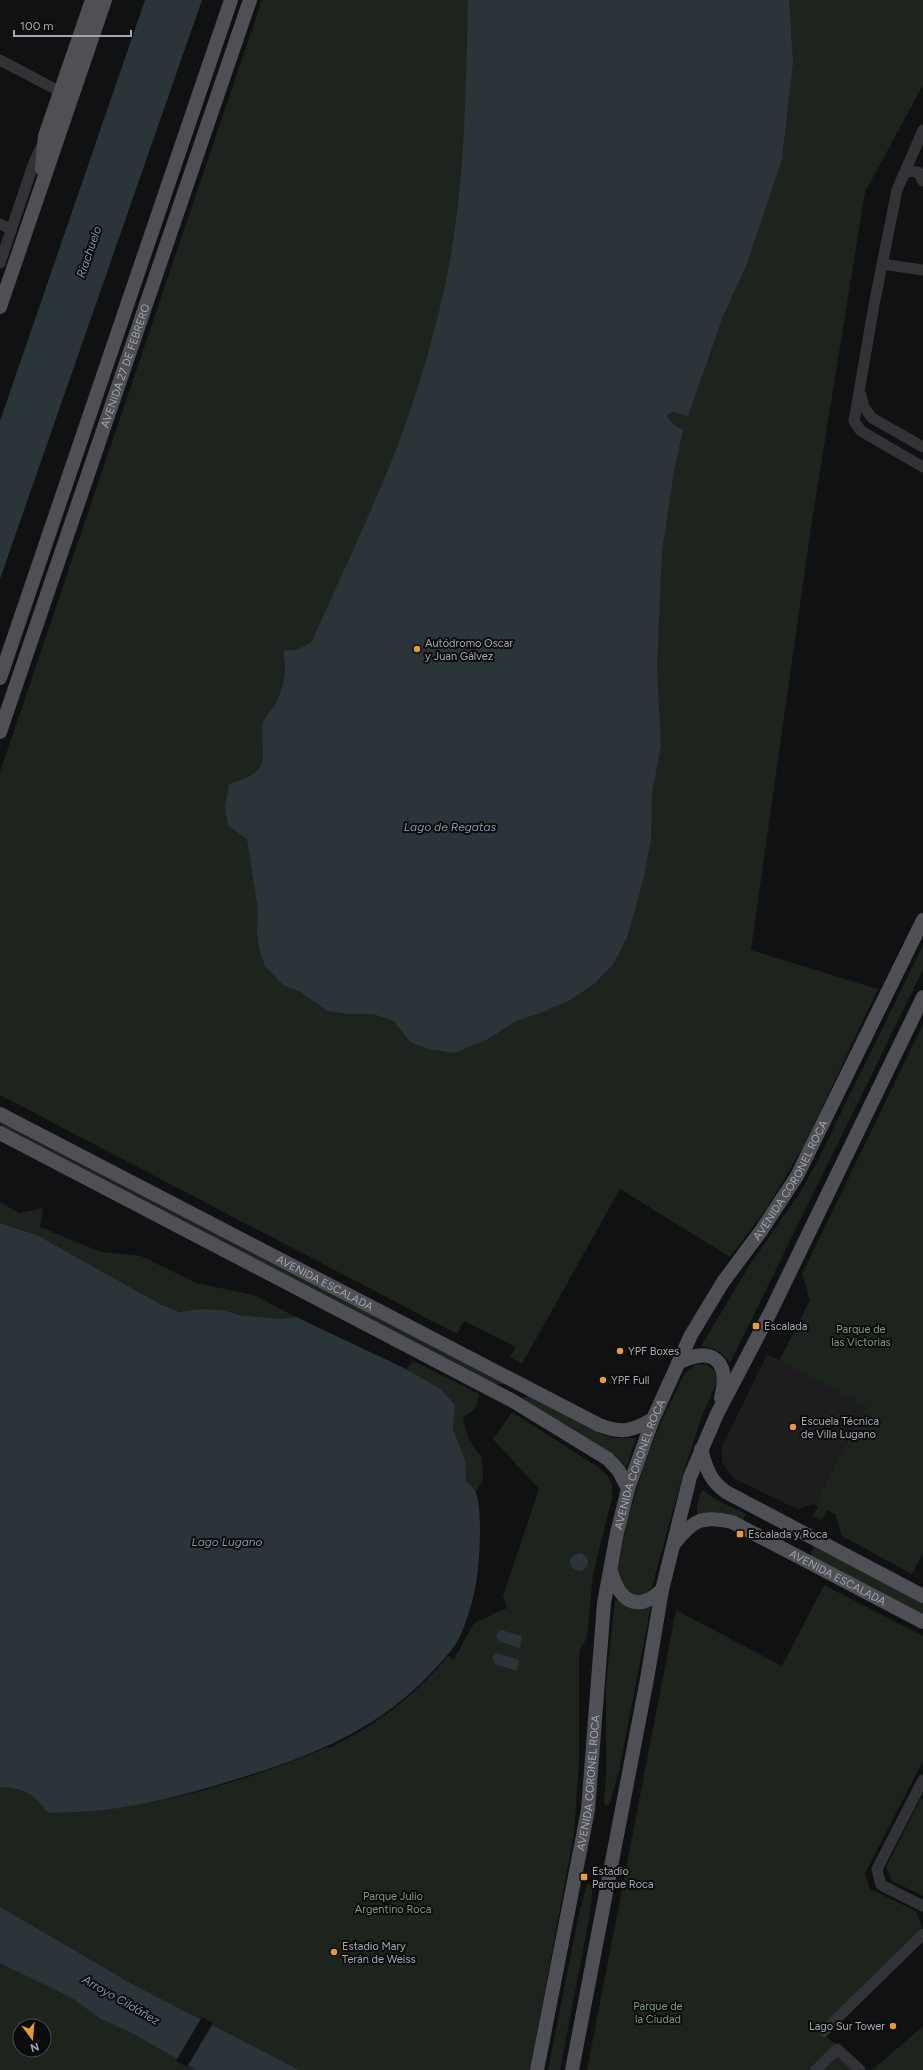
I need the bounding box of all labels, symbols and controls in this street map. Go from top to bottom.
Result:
scale bar [14,12,131,38]
text: 100 m [20,19,54,33]
water label: Riachuelo [74,224,104,280]
street label: AVENIDA 27 DE FEBRERO [98,302,153,430]
place label: Autódromo Oscar y Juan Gálvez [425,637,513,663]
marker: Autódromo Oscar y Juan Gálvez [412,644,422,654]
water label: Lago de Regatas [404,820,496,834]
street label: AVENIDA CORONEL ROCA [751,1118,831,1243]
street label: AVENIDA ESCALADA [274,1253,376,1314]
place label: Escalada [764,1320,807,1333]
marker: Escalada [751,1321,761,1331]
park label: Parque de las Victorias [831,1323,891,1349]
place label: YPF Boxes [628,1345,679,1358]
marker: YPF Boxes [615,1346,625,1356]
place label: YPF Full [611,1374,650,1387]
marker: YPF Full [598,1375,608,1385]
street label: AVENIDA CORONEL ROCA [612,1397,668,1531]
place label: Escuela Técnica de Villa Lugano [801,1415,879,1441]
marker: Escuela Técnica de Villa Lugano [788,1422,798,1432]
place label: Escalada y Roca [748,1528,827,1541]
marker: Escalada y Roca [735,1529,745,1539]
water label: Lago Lugano [192,1535,262,1549]
street label: AVENIDA ESCALADA [787,1547,889,1609]
street label: AVENIDA CORONEL ROCA [574,1714,602,1852]
place label: Estadio Parque Roca [592,1865,654,1891]
marker: Estadio Parque Roca [579,1872,589,1882]
park label: Parque Julio Argentino Roca [355,1890,431,1916]
place label: Estadio Mary Terán de Weiss [342,1940,416,1966]
marker: Estadio Mary Terán de Weiss [329,1947,339,1957]
water label: Arroyo Cildáñez [79,1972,162,2028]
park label: Parque de la Ciudad [633,2000,683,2026]
north arrow [12,2018,52,2058]
place label: Lago Sur Tower [809,2020,885,2033]
marker: Lago Sur Tower [888,2021,898,2031]
text: N [29,2040,41,2055]

